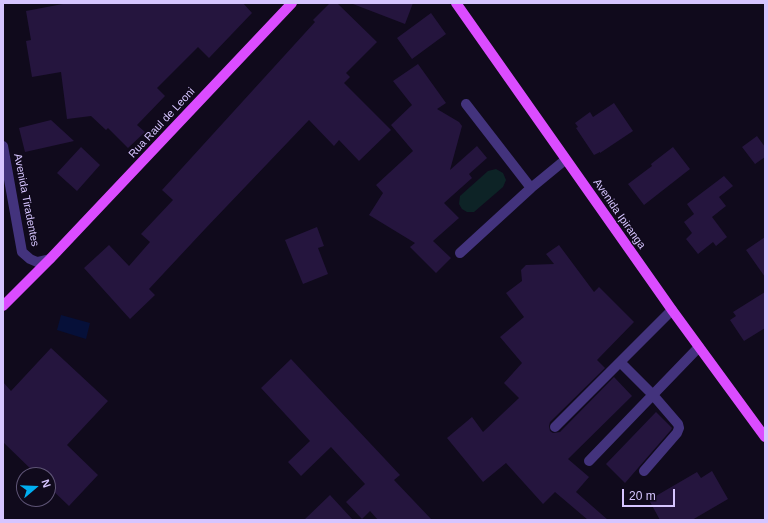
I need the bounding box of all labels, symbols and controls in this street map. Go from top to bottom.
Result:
street label: Rua Raul de Leoni [126,85,198,161]
street label: Avenida Tiradentes [11,153,41,247]
street label: Avenida Ipiranga [590,176,648,252]
north arrow [16,467,56,507]
text: N [39,478,53,489]
scale bar [624,481,677,507]
text: 20 m [629,489,656,503]

